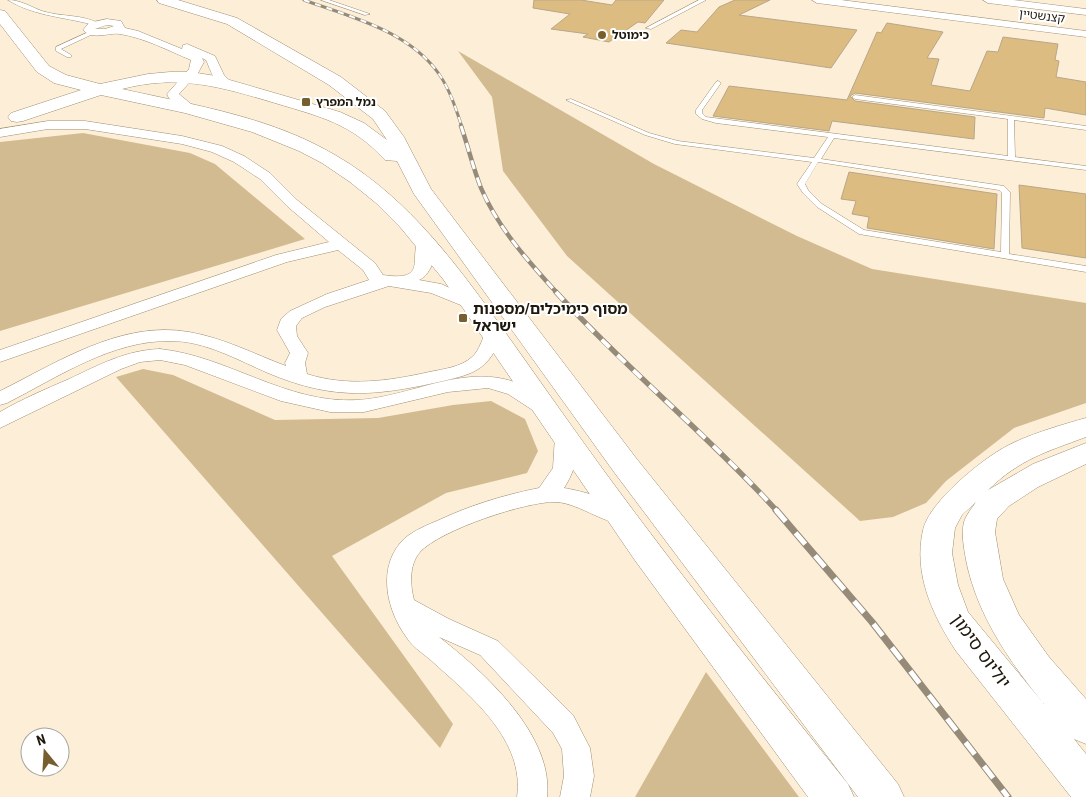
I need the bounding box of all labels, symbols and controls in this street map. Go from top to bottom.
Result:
street label: קצנשטיין [1018,6,1066,26]
place label: כימוטל [612,28,649,42]
marker: כימוטל [596,29,608,41]
place label: נמל המפרץ [316,95,376,109]
marker: נמל המפרץ [300,96,312,108]
place label: מסוף כימיכלים/מספנות ישראל [473,300,628,335]
marker: מסוף כימיכלים/מספנות ישראל [457,312,469,324]
street label: יוליוס סימון [948,610,1015,692]
north arrow [20,727,70,777]
text: N [34,731,48,749]

